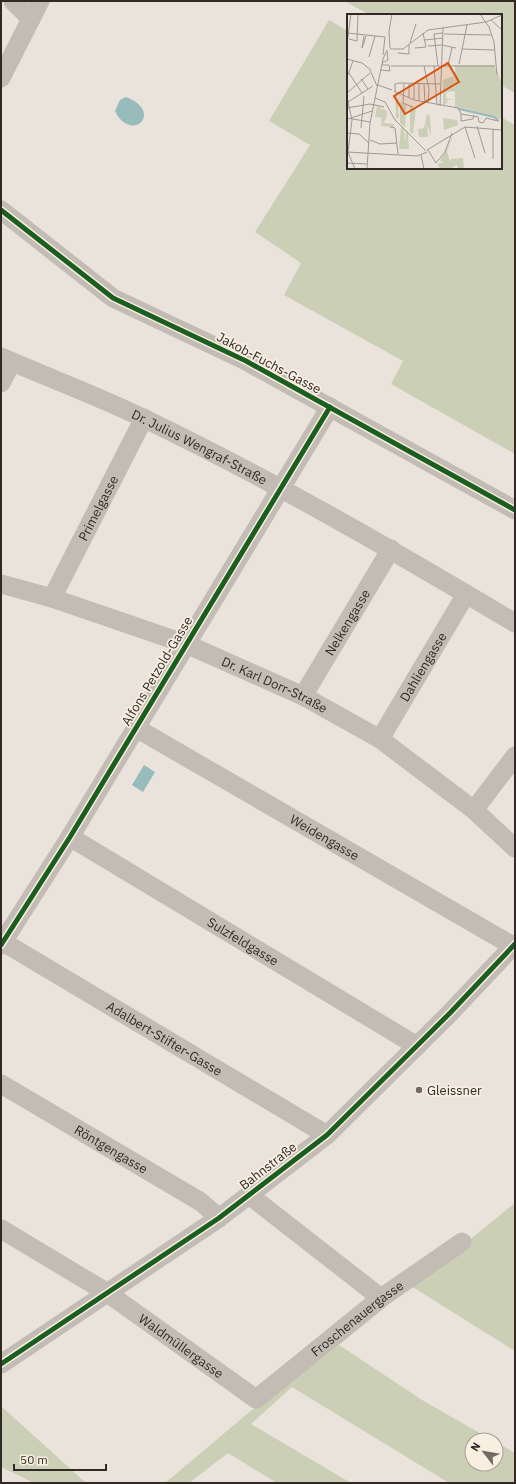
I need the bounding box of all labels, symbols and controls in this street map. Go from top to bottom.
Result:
inset map [347,14,502,169]
street label: Jakob-Fuchs-Gasse [214,328,324,398]
street label: Dr. Julius Wengraf-Straße [129,405,270,488]
street label: Primelgasse [74,472,122,544]
street label: Nelkengasse [321,586,374,659]
street label: Alfons Petzold-Gasse [118,613,196,729]
street label: Dahliengasse [396,629,450,705]
street label: Dr. Karl Dorr-Straße [219,652,331,717]
street label: Weidengasse [287,810,362,864]
street label: Sulzfeldgasse [204,913,282,969]
street label: Adalbert-Stifter-Gasse [103,997,226,1079]
place label: Gleissner [427,1082,482,1099]
marker: Gleissner [414,1085,424,1095]
street label: Röntgengasse [72,1121,151,1177]
street label: Bahnstraße [236,1138,300,1194]
street label: Froschenauergasse [307,1277,407,1360]
street label: Waldmüllergasse [136,1310,227,1382]
north arrow [464,1432,504,1472]
text: N [467,1440,483,1454]
scale bar [14,1446,106,1472]
text: 50 m [20,1452,48,1467]

